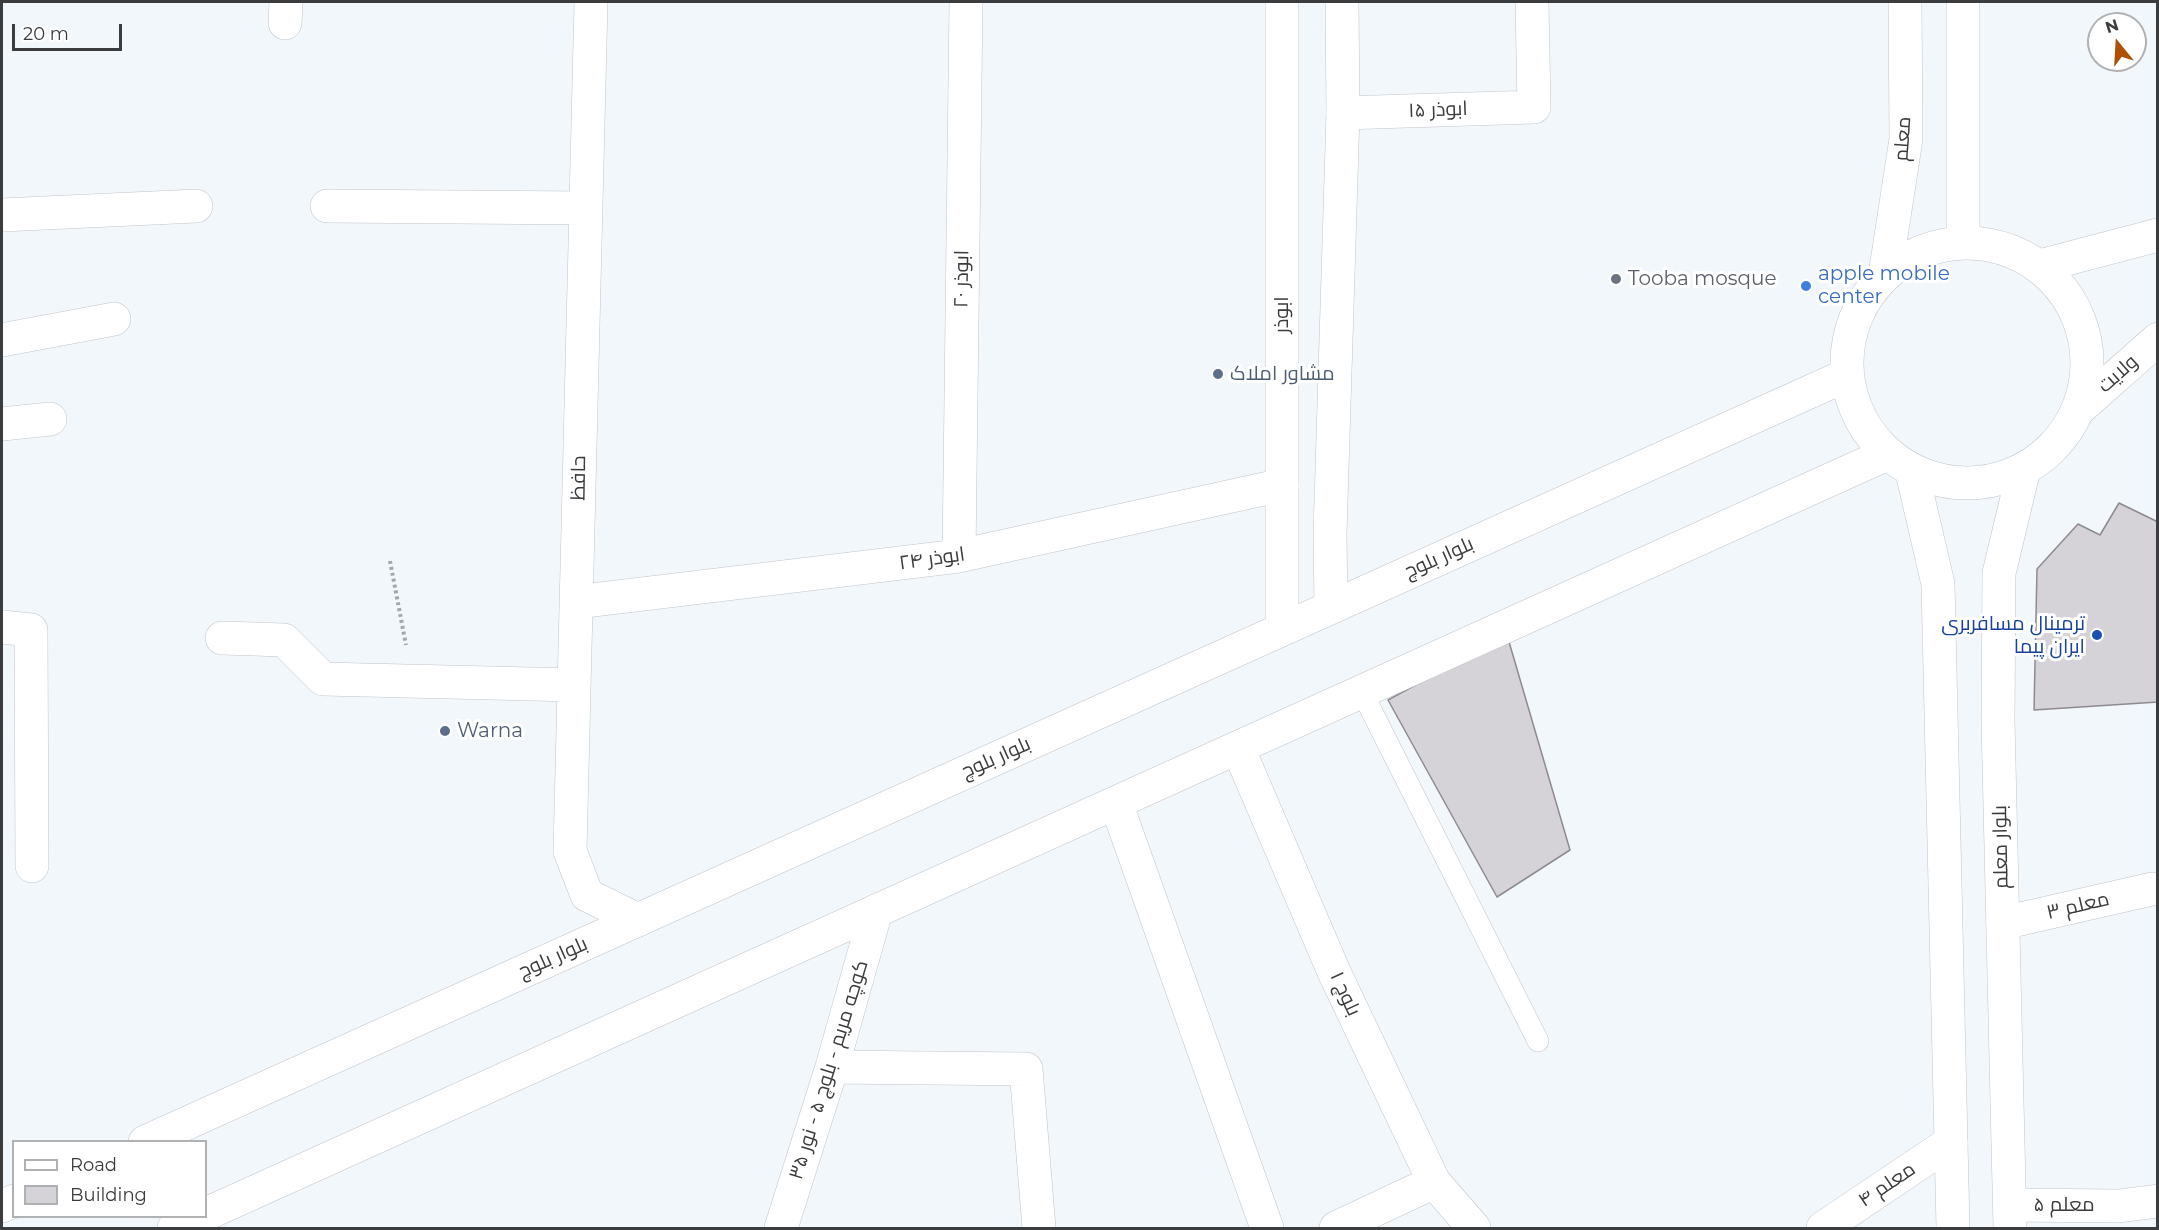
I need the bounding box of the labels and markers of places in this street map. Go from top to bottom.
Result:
place label: apple mobile center [1818,262,1950,309]
place label: Tooba mosque [1628,267,1777,291]
marker: Tooba mosque [1609,272,1623,286]
marker: apple mobile center [1799,279,1813,293]
place label: مشاور املاک [1230,362,1335,386]
marker: مشاور املاک [1211,367,1225,381]
place label: ترمینال مسافربری ایران پیما [1941,612,2085,659]
marker: ترمینال مسافربری ایران پیما [2090,628,2104,642]
place label: Warna [457,719,523,743]
marker: Warna [438,724,452,738]

